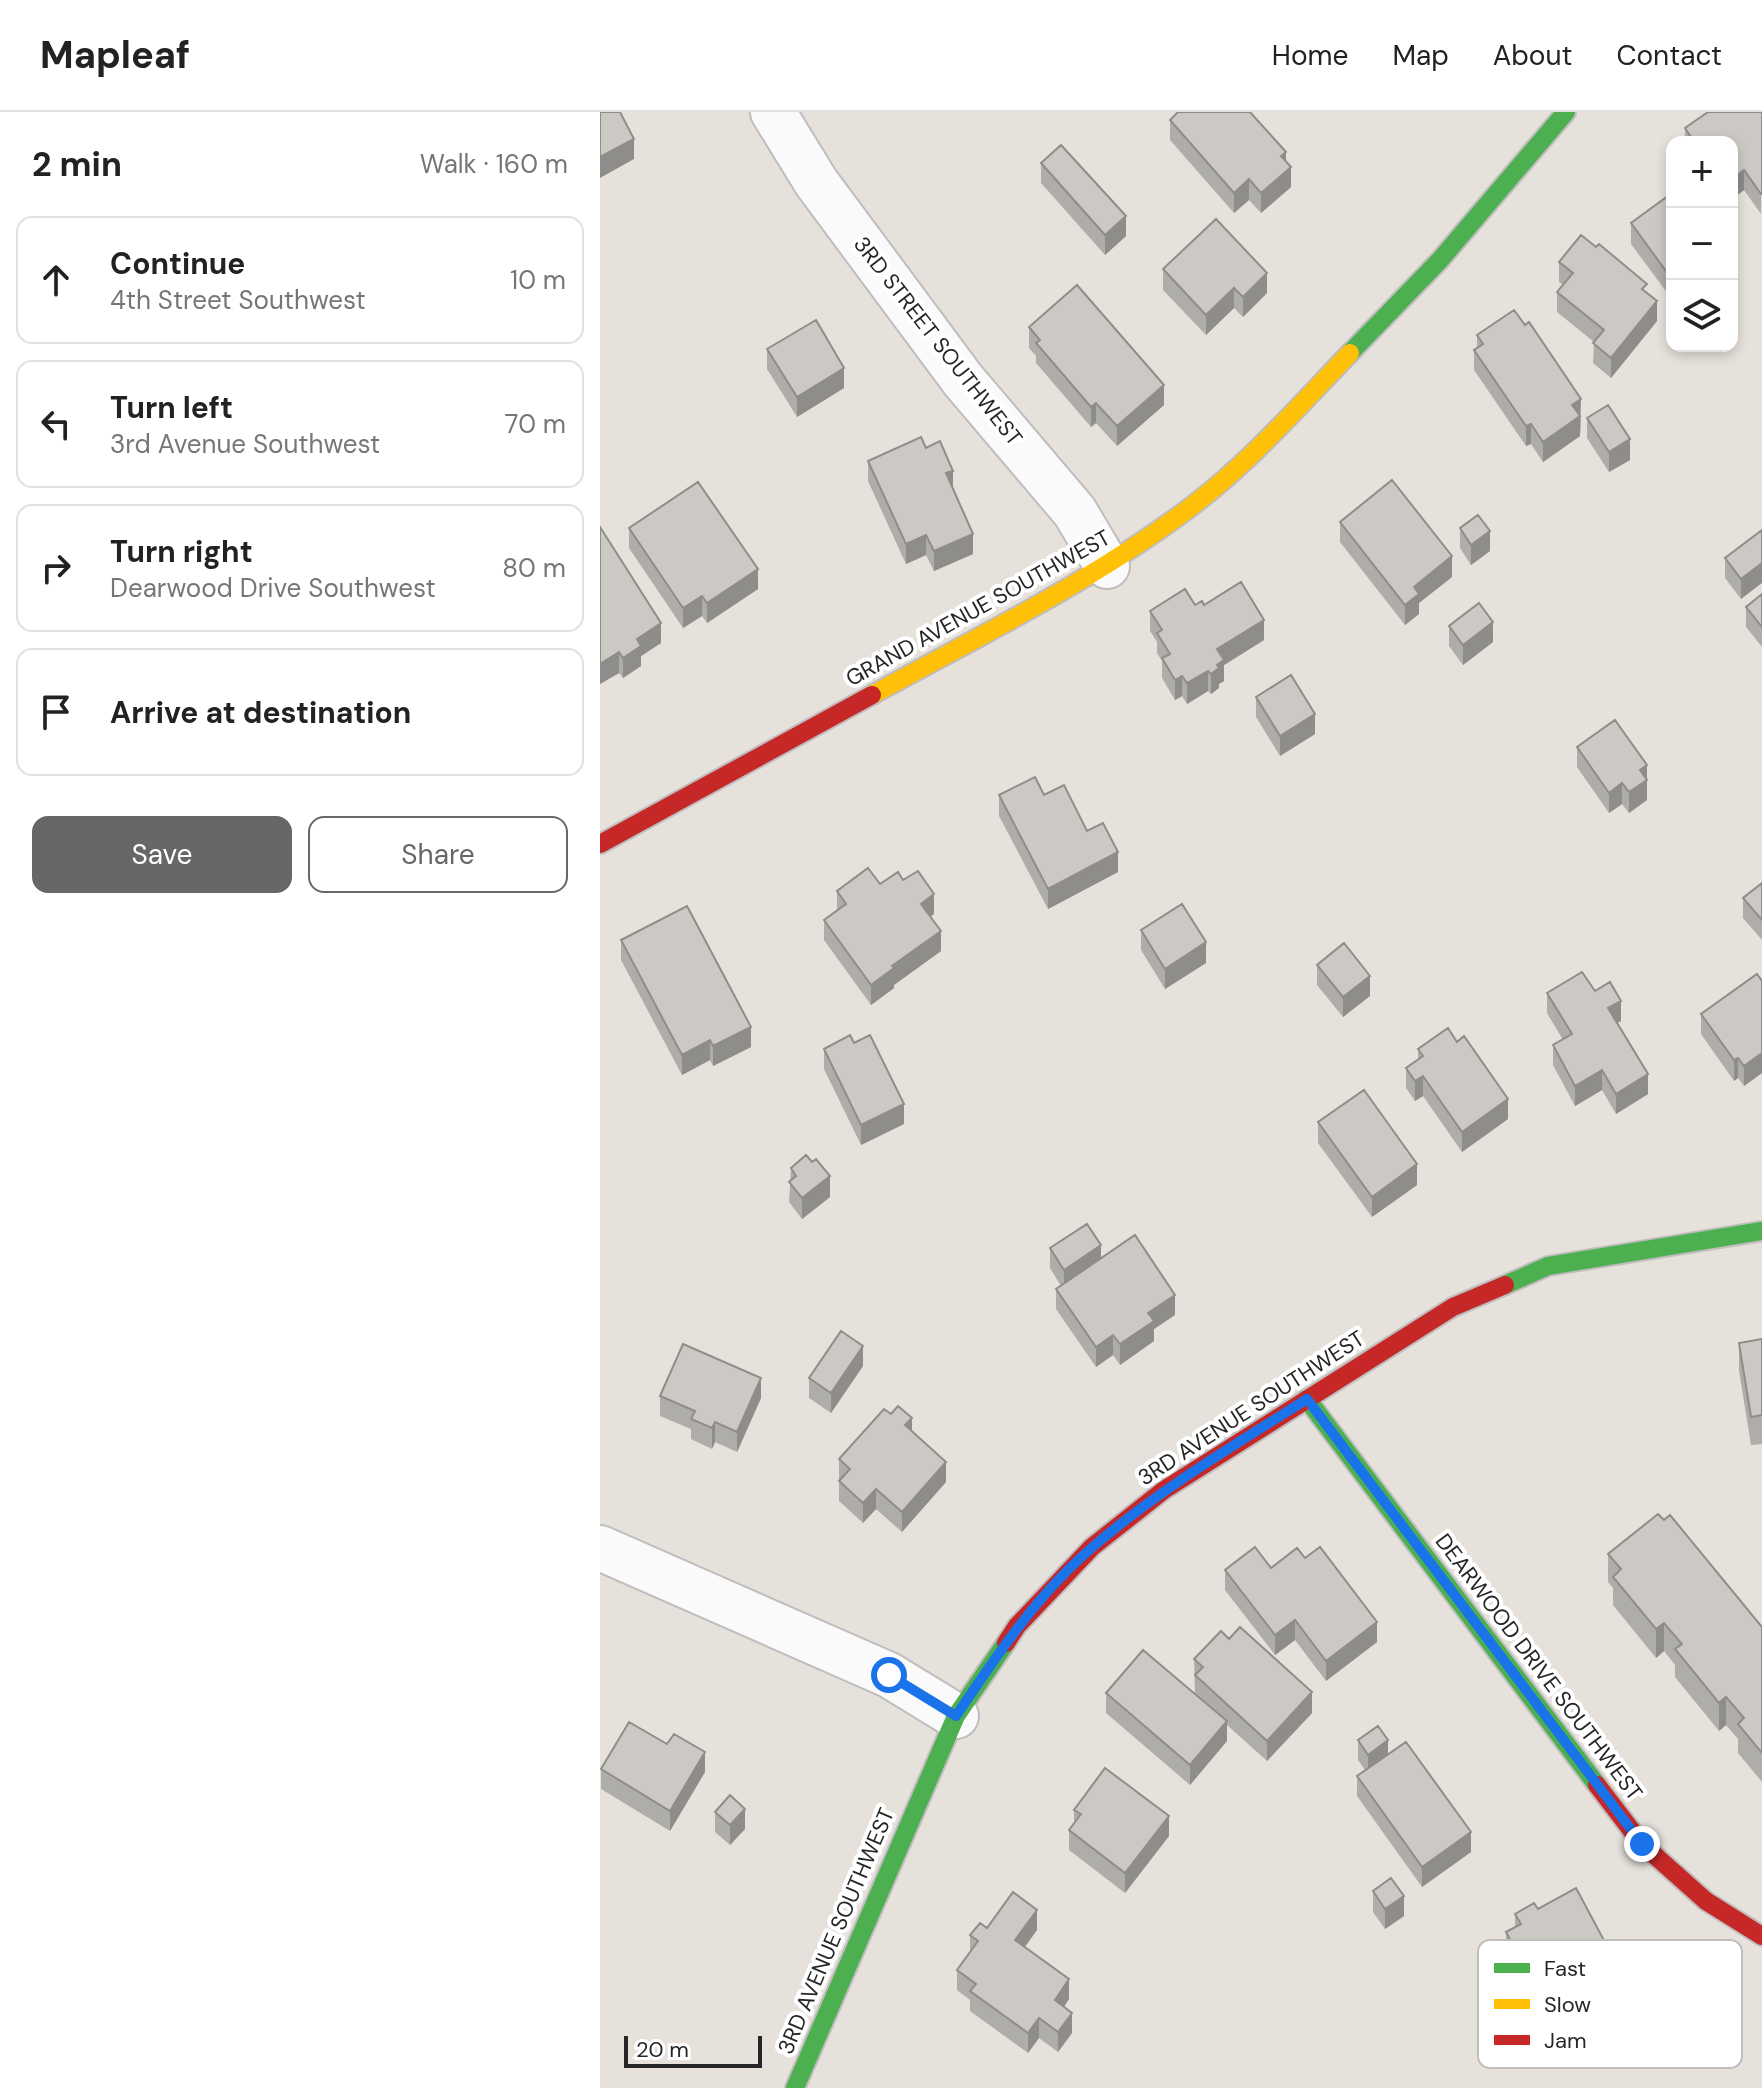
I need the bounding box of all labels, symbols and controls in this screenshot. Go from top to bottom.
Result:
text: Mapleaf [40,30,190,80]
text: Home [1272,37,1348,74]
text: Map [1392,37,1449,74]
text: About [1493,37,1572,74]
text: Contact [1616,37,1722,74]
map controls [1666,136,1738,352]
button: + [1666,136,1738,208]
text: 2 min [32,142,122,187]
text: Walk · 160 m [420,147,568,181]
button: − [1666,208,1738,280]
street label: 3RD STREET SOUTHWEST [847,230,1029,452]
text: Continue [110,244,245,283]
icon: ahead [34,258,78,302]
text: 10 m [510,263,566,297]
button: layers [1666,280,1738,352]
text: 4th Street Southwest [110,283,366,317]
text: Turn left [110,388,233,427]
icon: left [34,402,78,446]
text: 70 m [505,407,566,441]
text: 3rd Avenue Southwest [110,427,380,461]
street label: GRAND AVENUE SOUTHWEST [841,523,1115,693]
text: Turn right [110,532,253,571]
icon: right [34,546,78,590]
text: 80 m [502,551,566,585]
text: Dearwood Drive Southwest [110,571,436,605]
icon: arrive [34,690,78,734]
text: Arrive at destination [110,693,411,732]
button: Save [32,816,292,893]
button: Share [308,816,568,893]
street label: 3RD AVENUE SOUTHWEST [1132,1324,1370,1492]
street label: DEARWOOD DRIVE SOUTHWEST [1429,1528,1649,1806]
route start [871,1657,907,1693]
street label: 3RD AVENUE SOUTHWEST [771,1804,901,2058]
route end [1624,1826,1660,1862]
legend [1478,1940,1742,2068]
text: Fast [1544,1954,1586,1983]
text: Slow [1544,1990,1591,2019]
text: Jam [1544,2026,1587,2055]
scale bar [624,2032,762,2068]
text: 20 m [636,2035,689,2064]

